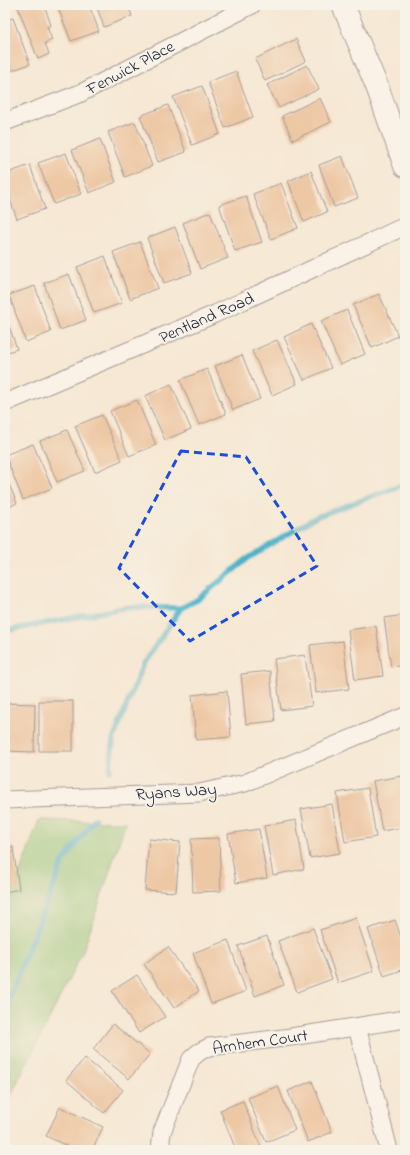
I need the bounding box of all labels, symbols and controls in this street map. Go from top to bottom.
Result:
street label: Fenwick Place [81,34,180,102]
street label: Pentland Road [155,286,259,350]
street label: Ryans Way [135,777,218,809]
street label: Arnhem Court [211,1023,310,1062]

